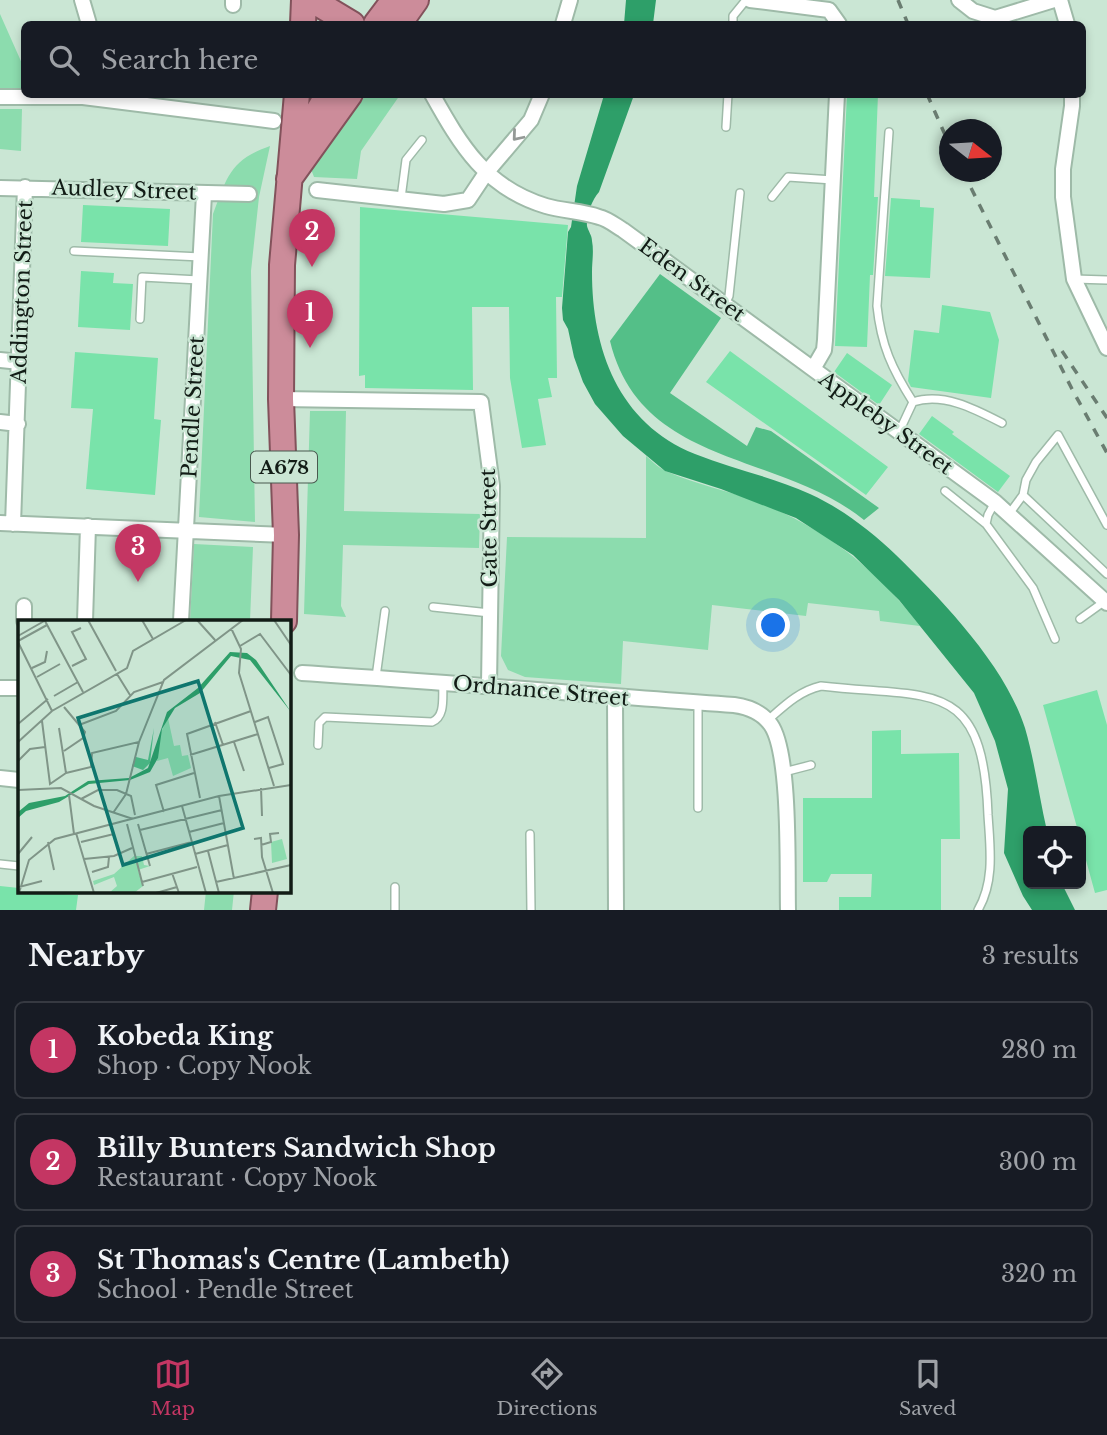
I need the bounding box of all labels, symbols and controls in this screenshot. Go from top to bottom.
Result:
search box [21,21,1086,98]
icon: search [45,41,83,79]
text: Search here [101,44,258,76]
north arrow [939,119,1002,182]
one-way arrow [513,128,526,140]
street label: Audley Street [50,174,197,206]
street label: Addington Street [6,200,38,385]
pin: 2 [289,209,335,267]
street label: Eden Street [634,233,750,327]
pin: 1 [287,290,333,348]
street label: Pendle Street [176,335,210,479]
street label: Appleby Street [813,365,958,480]
road number: A678 [251,452,317,482]
street label: Gate Street [475,468,503,588]
pin: 3 [115,524,161,582]
your location [756,608,790,642]
inset map [18,620,290,892]
street label: Ordnance Street [452,670,630,712]
map controls [1023,826,1086,889]
button: locate [1023,826,1086,889]
text: Nearby [28,937,144,974]
text: 3 results [982,942,1079,970]
text: Kobeda King [97,1020,273,1052]
text: 1 [48,1036,58,1064]
text: 280 m [1001,1036,1077,1064]
text: Shop · Copy Nook [97,1052,312,1080]
text: Billy Bunters Sandwich Shop [97,1132,496,1164]
text: 2 [46,1148,60,1176]
text: 300 m [999,1148,1077,1176]
text: Restaurant · Copy Nook [97,1164,377,1192]
text: St Thomas's Centre (Lambeth) [97,1244,509,1276]
text: 3 [46,1260,60,1288]
text: 320 m [1001,1260,1077,1288]
text: School · Pendle Street [97,1276,353,1304]
tab: Map [151,1355,195,1420]
tab: Directions [496,1355,597,1420]
tab: Saved [899,1355,956,1420]

